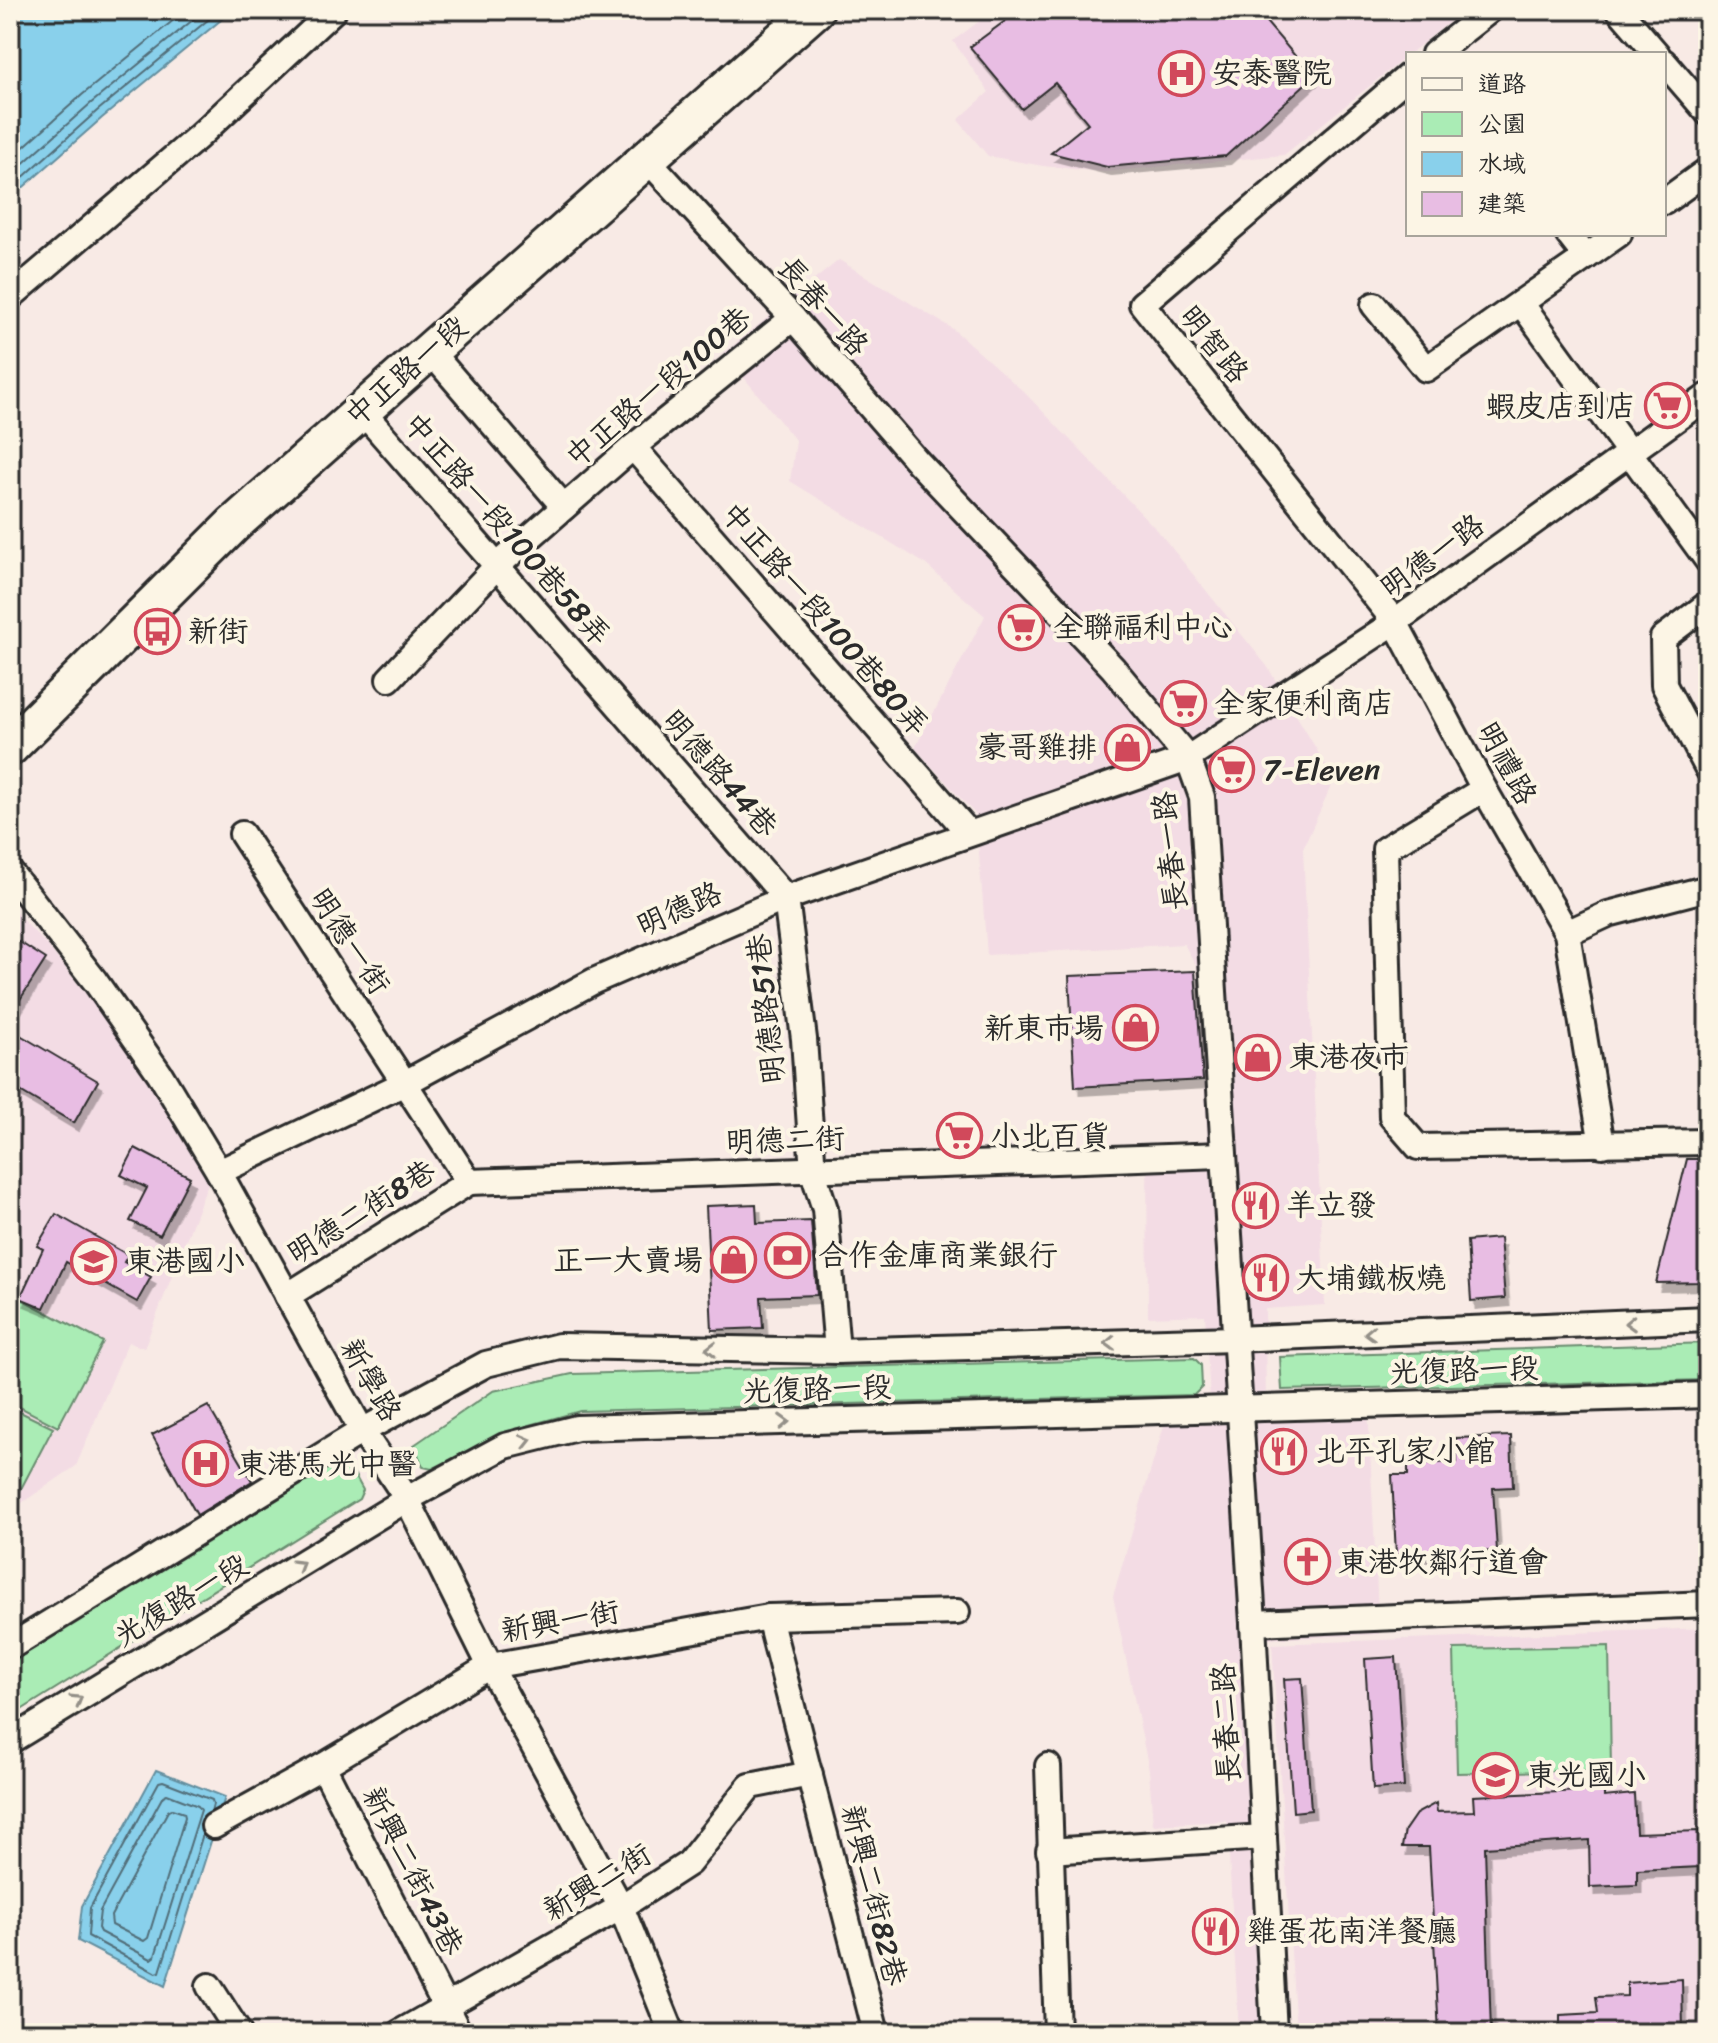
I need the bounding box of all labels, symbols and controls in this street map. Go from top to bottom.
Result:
place label: 安泰醫院 [1212,46,1332,100]
hospital icon: 安泰醫院 [1157,49,1205,97]
legend [1406,52,1666,236]
text: 道路 [1478,63,1526,105]
text: 公園 [1478,103,1526,145]
text: 水域 [1478,143,1526,185]
text: 建築 [1478,183,1526,225]
street label: 長春一路 [763,243,883,369]
street label: 中正路一段100巷 [552,292,764,482]
street label: 明智路 [1165,292,1263,396]
street label: 中正路一段 [332,301,480,441]
place label: 蝦皮店到店 [1486,379,1636,433]
supermarket icon: 蝦皮店到店 [1643,382,1691,430]
street label: 中正路一段100巷58弄 [389,399,625,659]
street label: 中正路一段100巷80弄 [707,489,943,749]
street label: 明德一路 [1368,499,1496,613]
place label: 全聯福利中心 [1053,600,1233,654]
supermarket icon: 全聯福利中心 [998,603,1046,651]
place label: 新街 [188,604,248,658]
bus stop icon: 新街 [133,607,181,655]
place label: 全家便利商店 [1214,676,1394,730]
supermarket icon: 全家便利商店 [1159,679,1207,727]
street label: 明德路44巷 [648,696,792,850]
street label: 明禮路 [1462,711,1552,815]
place label: 豪哥雞排 [977,720,1097,774]
shop icon: 豪哥雞排 [1104,723,1152,771]
place label: 7-Eleven [1263,743,1380,797]
supermarket icon: 7-Eleven [1208,746,1256,794]
street label: 長春一路 [1137,789,1203,913]
street label: 明德路 [627,866,731,952]
street label: 明德一街 [295,876,405,1006]
street label: 明德路51巷 [731,931,801,1087]
place label: 新東市場 [984,1001,1104,1055]
shop icon: 新東市場 [1111,1004,1159,1052]
place label: 東港夜市 [1289,1030,1409,1084]
shop icon: 東港夜市 [1234,1033,1282,1081]
place label: 小北百貨 [990,1109,1110,1163]
street label: 明德二街 [724,1111,846,1169]
supermarket icon: 小北百貨 [935,1112,983,1160]
street label: 明德二街8巷 [275,1145,447,1279]
place label: 羊立發 [1286,1178,1376,1232]
restaurant icon: 羊立發 [1231,1181,1279,1229]
place label: 合作金庫商業銀行 [818,1228,1058,1282]
bank icon: 合作金庫商業銀行 [763,1231,811,1279]
place label: 正一大賣場 [553,1233,703,1287]
place label: 東港國小 [125,1234,245,1288]
shop icon: 正一大賣場 [710,1236,758,1284]
school or university icon: 東港國小 [70,1237,118,1285]
place label: 大埔鐵板燒 [1296,1251,1446,1305]
restaurant icon: 大埔鐵板燒 [1241,1254,1289,1302]
one-way arrow [1623,1314,1636,1331]
one-way arrow [1363,1325,1376,1342]
street label: 新學路 [325,1328,417,1432]
one-way arrow [1103,1334,1116,1351]
one-way arrow [704,1340,717,1357]
street label: 光復路一段 [1388,1340,1540,1400]
street label: 光復路一段 [741,1359,893,1419]
one-way arrow [778,1413,791,1430]
place label: 北平孔家小館 [1315,1424,1495,1478]
restaurant icon: 北平孔家小館 [1260,1427,1308,1475]
one-way arrow [519,1433,533,1450]
place label: 東港馬光中醫 [237,1437,417,1491]
hospital icon: 東港馬光中醫 [182,1440,230,1488]
place label: 東港牧鄰行道會 [1338,1535,1548,1589]
street label: 光復路一段 [103,1538,259,1662]
church icon: 東港牧鄰行道會 [1283,1538,1331,1586]
one-way arrow [290,1559,305,1575]
street label: 新興一街 [496,1584,624,1658]
street label: 長春二路 [1196,1662,1256,1784]
one-way arrow [68,1694,83,1710]
place label: 東光國小 [1526,1748,1646,1802]
school or university icon: 東光國小 [1471,1751,1519,1799]
street label: 新興二街43巷 [347,1776,479,1966]
street label: 新興二街82巷 [825,1799,923,1991]
street label: 新興二街 [532,1828,662,1936]
place label: 雞蛋花南洋餐廳 [1247,1904,1457,1958]
restaurant icon: 雞蛋花南洋餐廳 [1192,1907,1240,1955]

